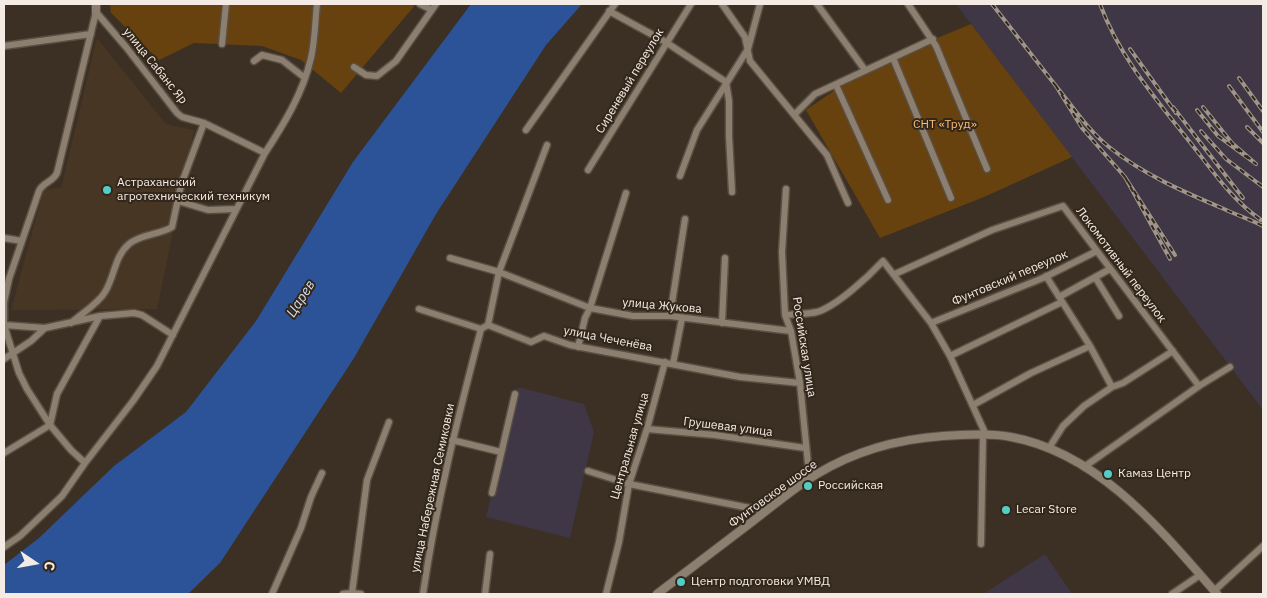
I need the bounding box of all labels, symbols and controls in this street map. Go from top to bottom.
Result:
street label: улица Сабанс Яр [120,25,190,107]
street label: Сиреневый переулок [593,26,667,136]
park label: СНТ «Труд» [913,118,977,132]
place label: Астраханский агротехнический техникум [117,176,270,204]
marker: Астраханский агротехнический техникум [101,184,113,196]
street label: Локомотивный переулок [1073,204,1169,326]
street label: Фунтовский переулок [950,247,1070,309]
water label: Царев [283,277,319,321]
street label: улица Жукова [622,295,702,317]
street label: Российская улица [789,296,819,398]
street label: улица Чеченёва [562,323,654,355]
street label: Центральная улица [608,391,652,501]
street label: улица Набережная Семиковки [408,402,458,574]
street label: Грушевая улица [683,414,773,440]
street label: Фунтовское шоссе [726,457,820,531]
place label: Камаз Центр [1118,467,1191,481]
marker: Камаз Центр [1102,468,1114,480]
place label: Российская [818,479,883,493]
marker: Российская [802,480,814,492]
place label: Lecar Store [1016,503,1077,517]
marker: Lecar Store [1000,504,1012,516]
north arrow [10,538,60,588]
text: С [40,560,59,572]
place label: Центр подготовки УМВД [691,575,830,589]
marker: Центр подготовки УМВД [675,576,687,588]

